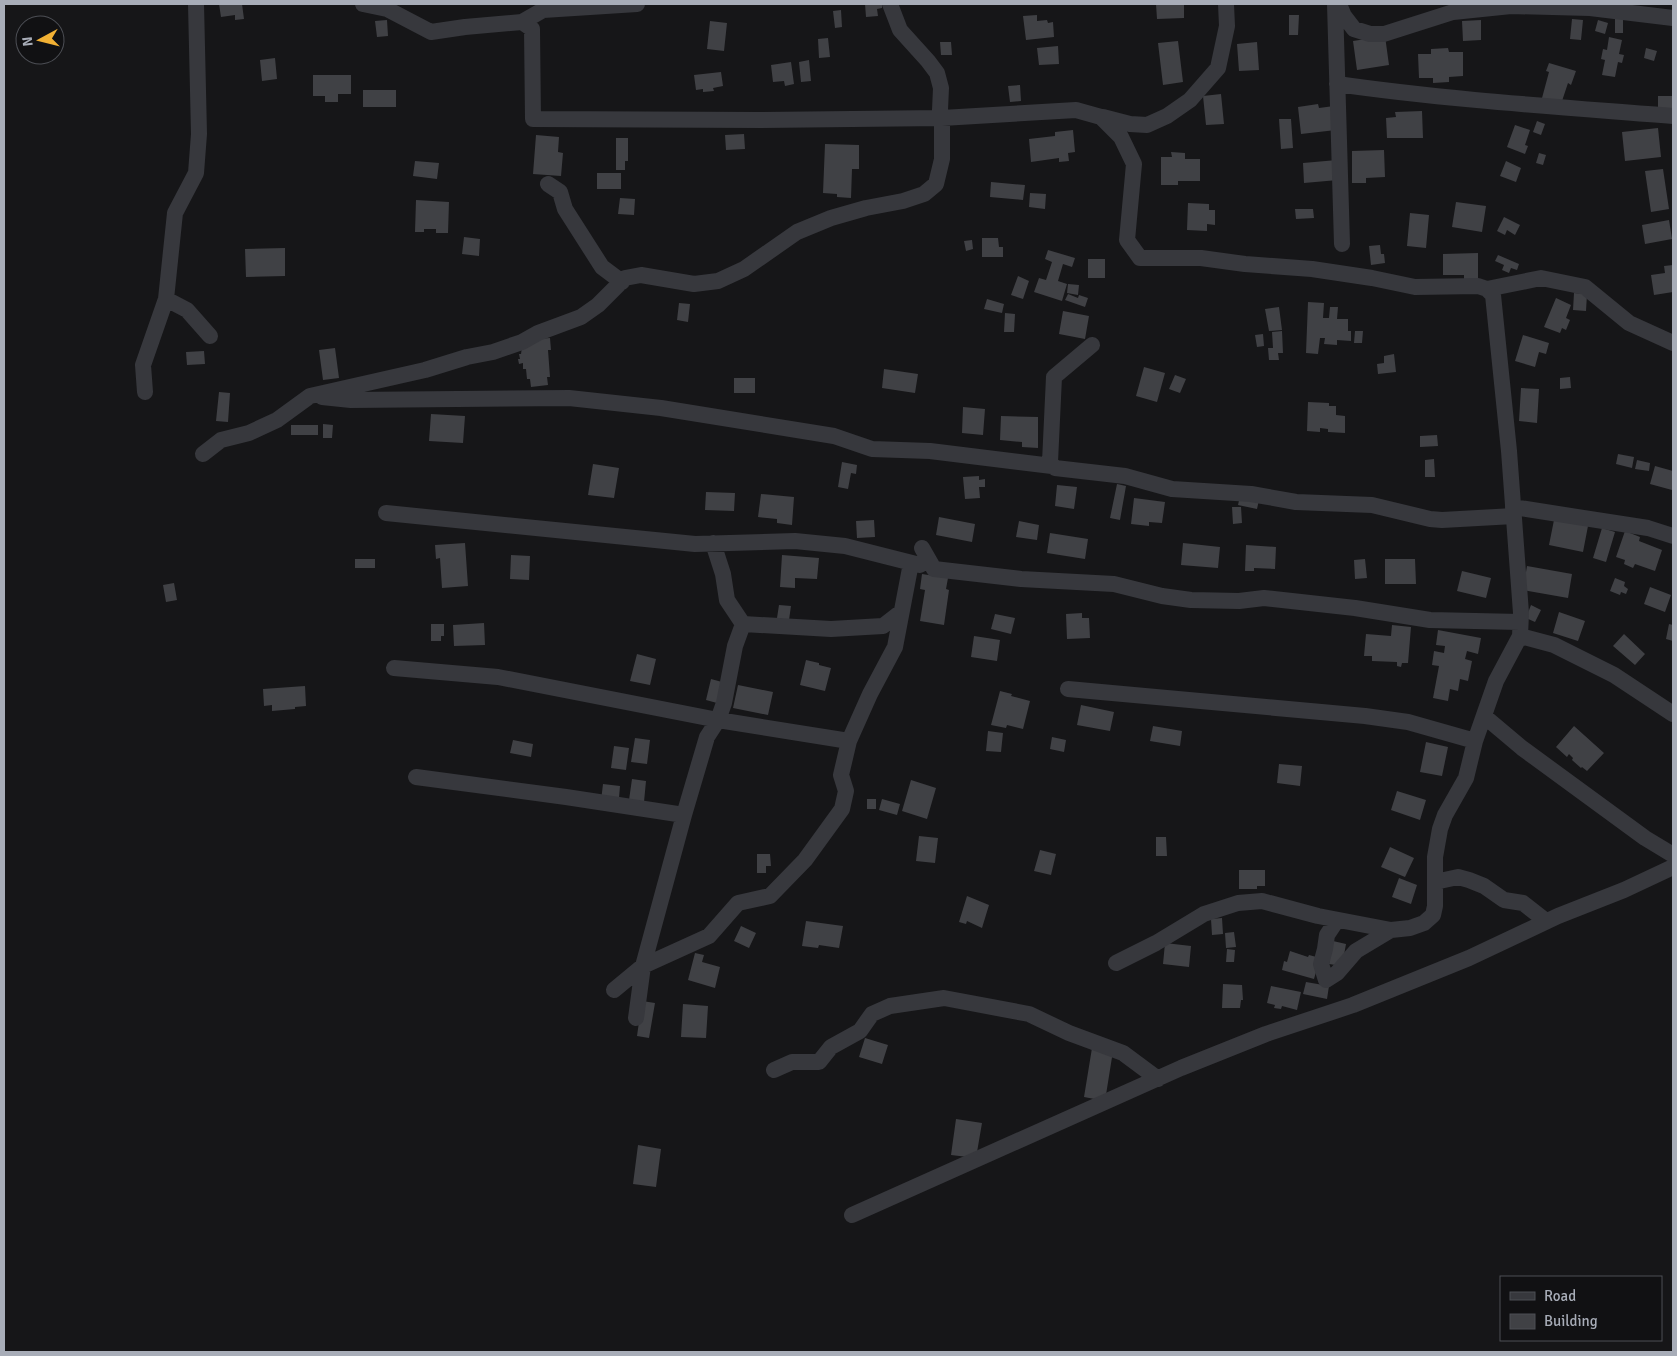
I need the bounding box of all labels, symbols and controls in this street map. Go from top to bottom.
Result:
north arrow [15,15,65,65]
text: N [19,36,37,47]
legend [1500,1276,1662,1341]
text: Road [1544,1287,1576,1305]
text: Building [1544,1312,1598,1330]

